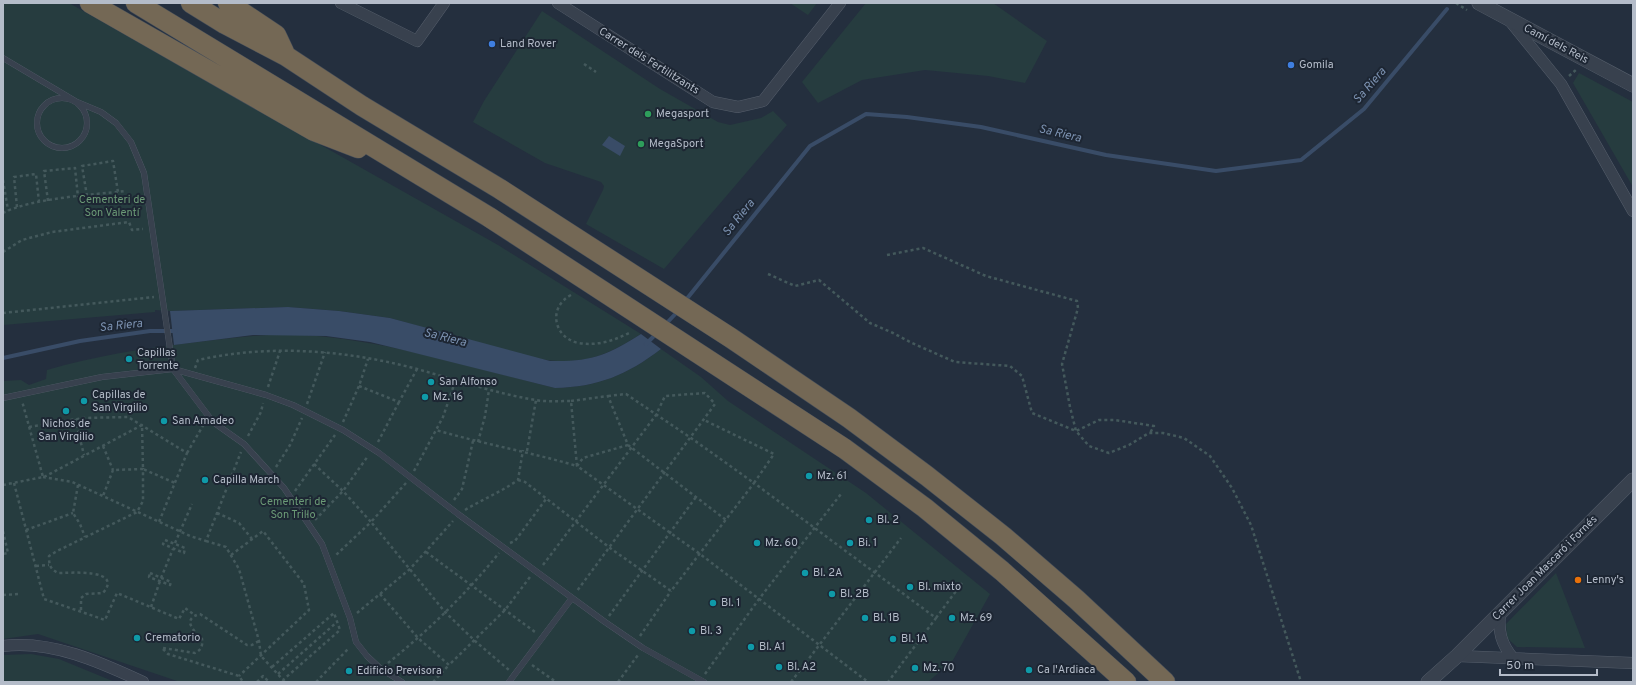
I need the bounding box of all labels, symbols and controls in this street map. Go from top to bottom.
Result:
street label: Camí dels Reis [1521,21,1591,67]
street label: Carrer dels Fertilitzants [596,24,702,98]
place label: Land Rover [500,37,557,51]
marker: Land Rover [487,39,497,49]
place label: Gomila [1299,58,1334,72]
marker: Gomila [1286,60,1296,70]
water label: Sa Riera [1350,64,1391,108]
place label: Megasport [656,107,709,121]
marker: Megasport [643,109,653,119]
water label: Sa Riera [1037,121,1084,147]
place label: MegaSport [649,137,704,151]
marker: MegaSport [636,139,646,149]
park label: Cementeri de Son Valentí [79,193,145,220]
water label: Sa Riera [719,196,759,240]
water label: Sa Riera [99,316,144,336]
water label: Sa Riera [422,325,469,351]
place label: Capillas Torrente [137,346,179,373]
marker: Capillas Torrente [124,354,134,364]
place label: San Alfonso [439,375,497,389]
marker: San Alfonso [426,377,436,387]
place label: Capillas de San Virgilio [92,388,148,415]
place label: Mz. 16 [433,390,463,404]
marker: Mz. 16 [420,392,430,402]
marker: Capillas de San Virgilio [79,396,89,406]
marker: Nichos de San Virgilio [61,406,71,416]
place label: San Amadeo [172,414,234,428]
marker: San Amadeo [159,416,169,426]
place label: Nichos de San Virgilio [38,417,94,444]
place label: Mz. 61 [817,469,847,483]
marker: Mz. 61 [804,471,814,481]
place label: Capilla March [213,473,279,487]
marker: Capilla March [200,475,210,485]
park label: Cementeri de Son Tril·lo [260,495,326,522]
street label: Carrer Joan Mascaró i Fornés [1489,512,1601,624]
place label: Bl. 2 [877,513,899,527]
marker: Bl. 2 [864,515,874,525]
place label: Mz. 60 [765,536,798,550]
place label: Bi. 1 [858,536,877,550]
marker: Mz. 60 [752,538,762,548]
marker: Bi. 1 [845,538,855,548]
place label: Bl. 2A [813,566,842,580]
marker: Bl. 2A [800,568,810,578]
place label: Lenny's [1586,573,1624,587]
marker: Lenny's [1573,575,1583,585]
place label: Bl. mixto [918,580,961,594]
marker: Bl. mixto [905,582,915,592]
place label: Bl. 2B [840,587,869,601]
marker: Bl. 2B [827,589,837,599]
place label: Bl. 1 [721,596,740,610]
marker: Bl. 1 [708,598,718,608]
place label: Bl. 1B [873,611,899,625]
place label: Mz. 69 [960,611,992,625]
marker: Bl. 1B [860,613,870,623]
marker: Mz. 69 [947,613,957,623]
place label: Bl. 3 [700,624,722,638]
marker: Bl. 3 [687,626,697,636]
place label: Crematorio [145,631,200,645]
place label: BI. 1A [901,632,928,646]
marker: Crematorio [132,633,142,643]
marker: BI. 1A [888,634,898,644]
place label: Bl. A1 [759,640,785,654]
marker: Bl. A1 [746,642,756,652]
scale bar [1500,651,1597,677]
text: 50 m [1506,658,1534,674]
place label: Bl. A2 [787,660,816,674]
place label: Mz. 70 [923,661,955,675]
marker: Bl. A2 [774,662,784,672]
marker: Mz. 70 [910,663,920,673]
place label: Ca l'Ardiaca [1037,663,1096,677]
place label: Edificio Previsora [357,664,442,678]
marker: Ca l'Ardiaca [1024,665,1034,675]
marker: Edificio Previsora [344,666,354,676]

